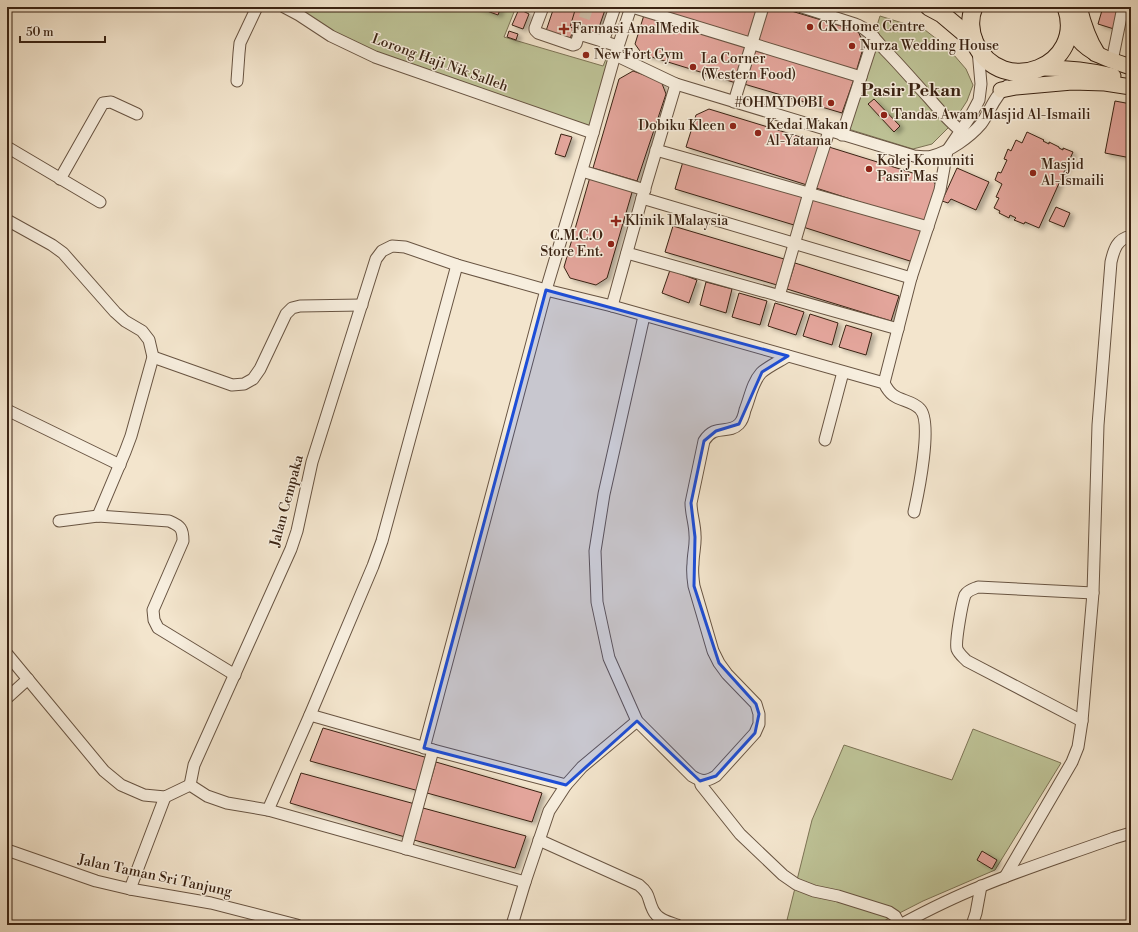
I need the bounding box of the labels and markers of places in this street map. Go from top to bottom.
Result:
place label: CK Home Centre [818,18,925,36]
place label: Farmasi AmalMedik [572,20,700,38]
marker: CK Home Centre [805,22,815,32]
marker: Farmasi AmalMedik [559,24,569,34]
place label: Nurza Wedding House [860,37,999,55]
marker: Nurza Wedding House [847,41,857,51]
place label: New Fort Gym [594,46,684,64]
marker: New Fort Gym [581,50,591,60]
place label: La Corner (Western Food) [701,50,796,84]
marker: La Corner (Western Food) [688,62,698,72]
place label: #OHMYDOBI [735,94,824,112]
marker: #OHMYDOBI [826,98,836,108]
place label: Tandas Awam Masjid Al-Ismaili [892,106,1091,124]
marker: Tandas Awam Masjid Al-Ismaili [879,110,889,120]
place label: Kedai Makan Al-Yatama [765,116,849,150]
place label: Dobiku Kleen [638,117,726,135]
marker: Dobiku Kleen [728,121,738,131]
marker: Kedai Makan Al-Yatama [753,128,763,138]
place label: Kolej Komuniti Pasir Mas [877,152,975,186]
place label: Masjid Al-Ismaili [1040,156,1105,190]
marker: Kolej Komuniti Pasir Mas [864,164,874,174]
marker: Masjid Al-Ismaili [1028,168,1038,178]
place label: Klinik 1Malaysia [625,212,729,230]
marker: Klinik 1Malaysia [610,215,622,227]
place label: C.M.C.O Store Ent. [540,227,603,261]
marker: C.M.C.O Store Ent. [606,239,616,249]

